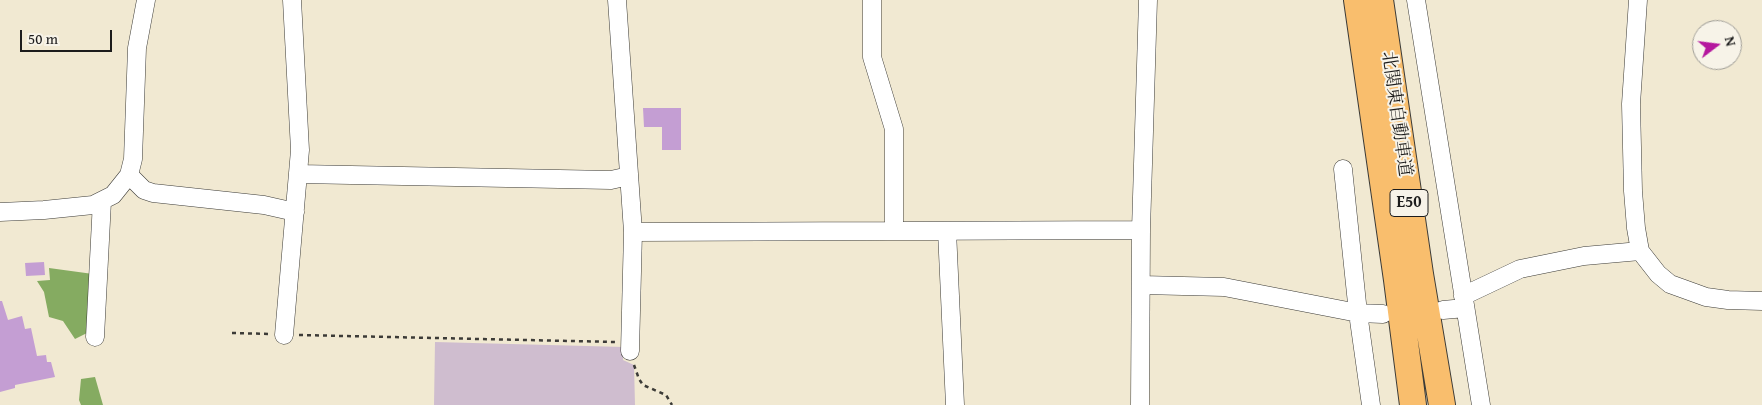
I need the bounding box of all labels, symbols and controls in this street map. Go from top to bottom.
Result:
scale bar [22,20,115,52]
north arrow [1692,20,1742,70]
text: 50 m [28,28,58,49]
text: N [1720,34,1741,48]
street label: 北関東自動車道 [1377,50,1415,178]
road number: E50 [1390,190,1428,217]

